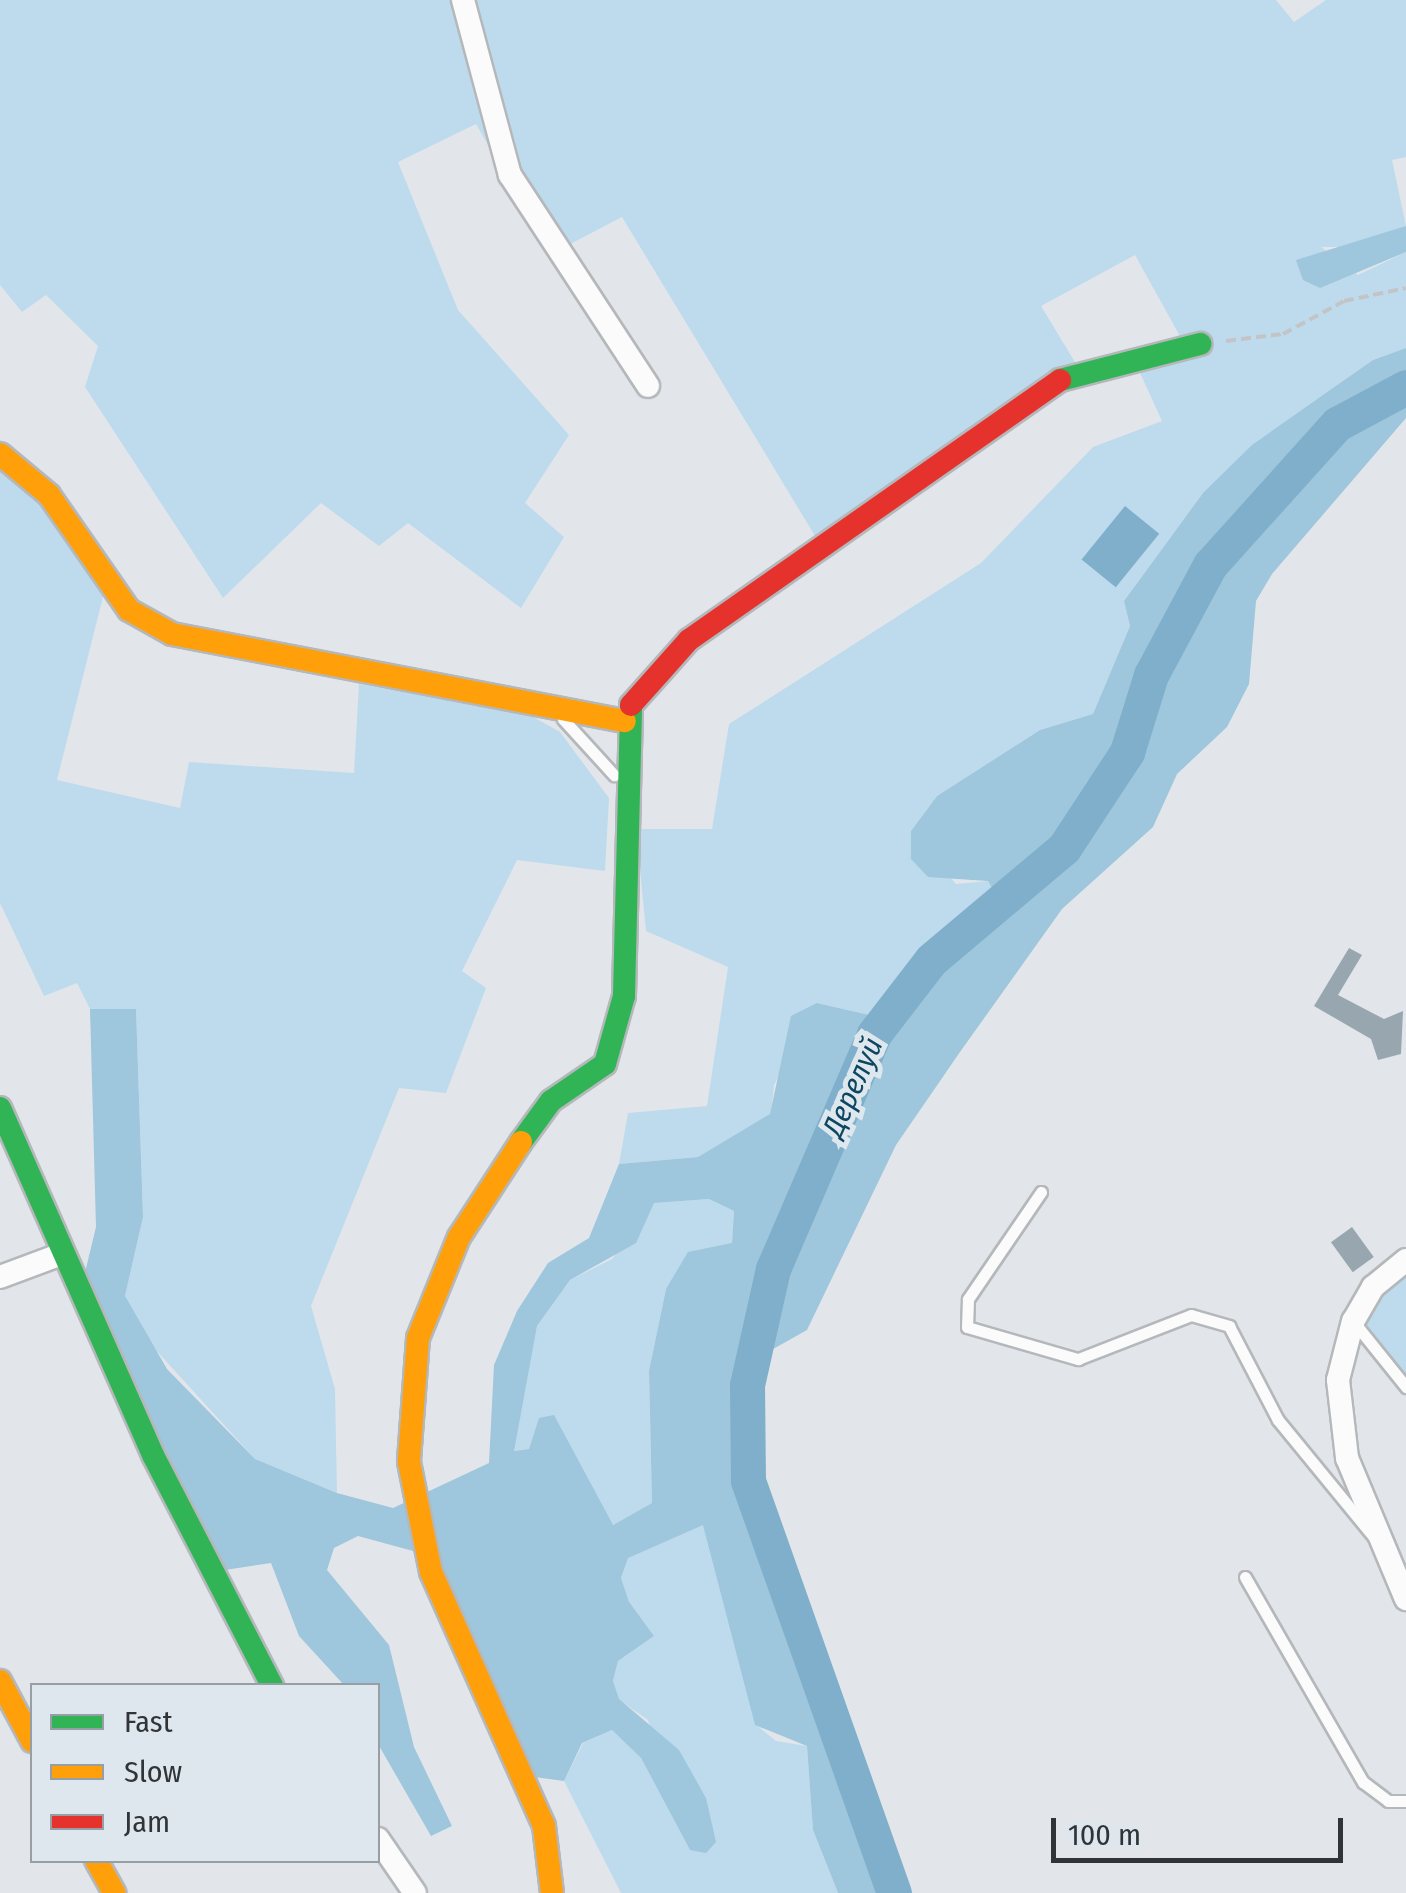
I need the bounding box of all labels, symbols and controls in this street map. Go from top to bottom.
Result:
water label: Дерелуй [815,1032,891,1142]
legend [30,1683,380,1863]
text: Fast [124,1704,172,1740]
text: Slow [124,1754,182,1790]
scale bar [1056,1798,1348,1860]
text: Jam [124,1804,170,1840]
text: 100 m [1068,1817,1141,1853]

